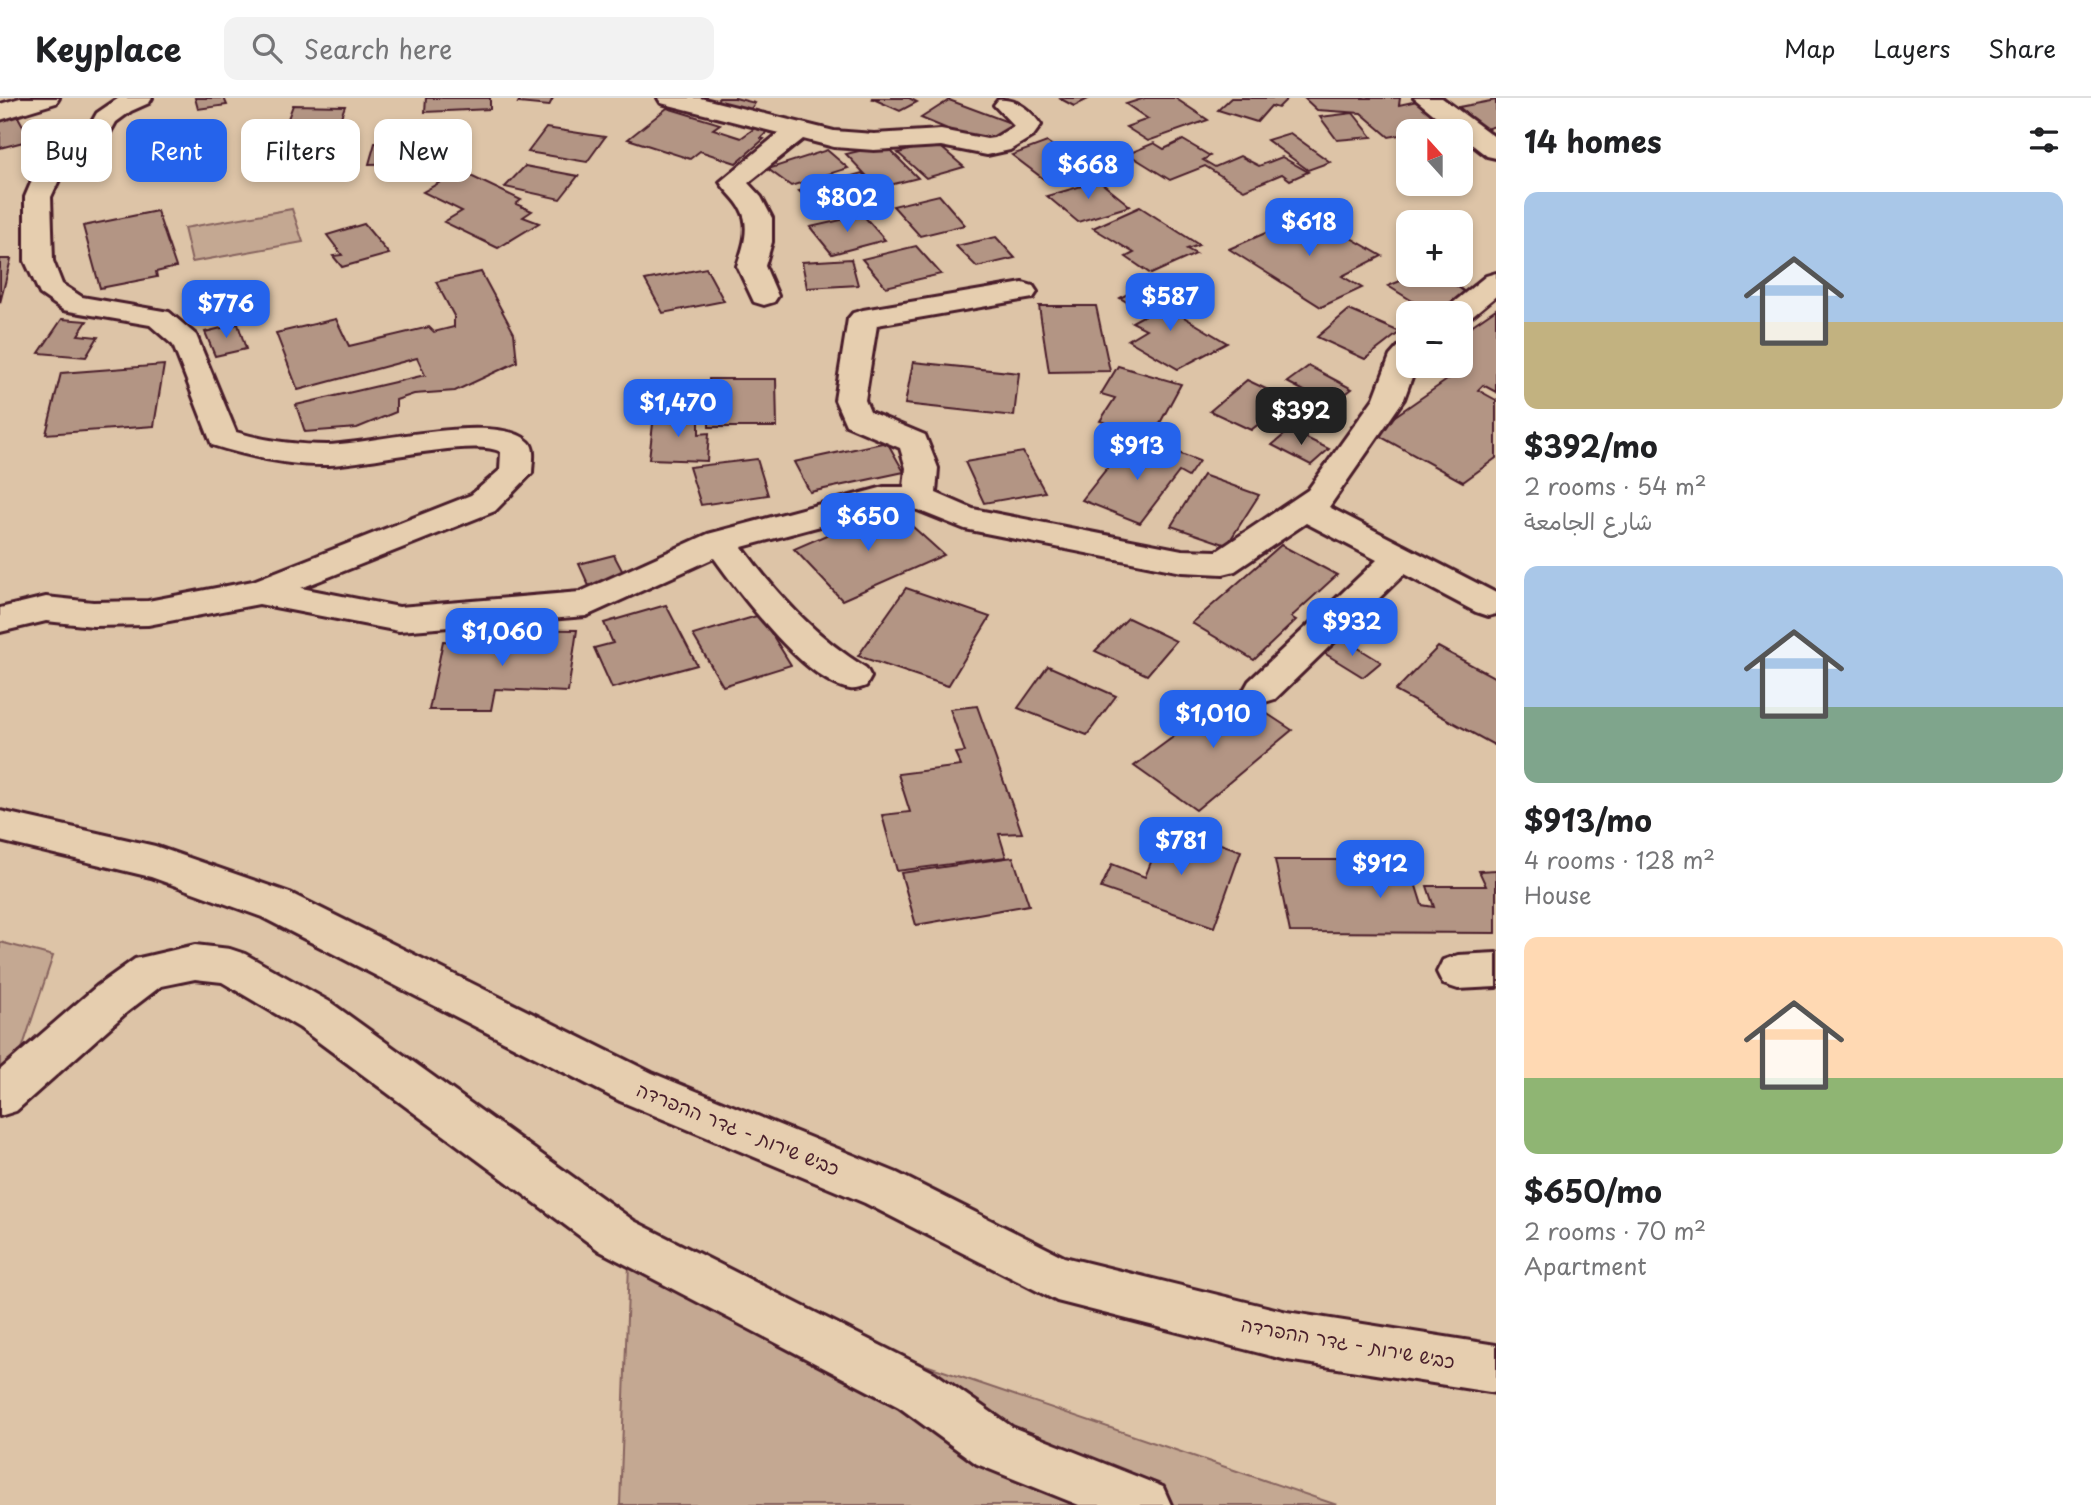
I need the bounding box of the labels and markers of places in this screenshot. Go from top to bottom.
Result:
pin: $668 [1047,141,1129,201]
pin: $802 [806,174,888,234]
pin: $618 [1268,198,1350,258]
pin: $587 [1129,274,1211,333]
pin: $776 [185,280,267,340]
pin: $1,470 [621,380,735,439]
pin: $392 [1260,388,1342,447]
pin: $913 [1096,422,1178,482]
pin: $650 [827,494,909,553]
pin: $932 [1311,598,1393,658]
pin: $1,060 [445,608,559,668]
pin: $1,010 [1156,690,1270,750]
pin: $781 [1140,818,1222,877]
pin: $912 [1339,840,1421,900]

